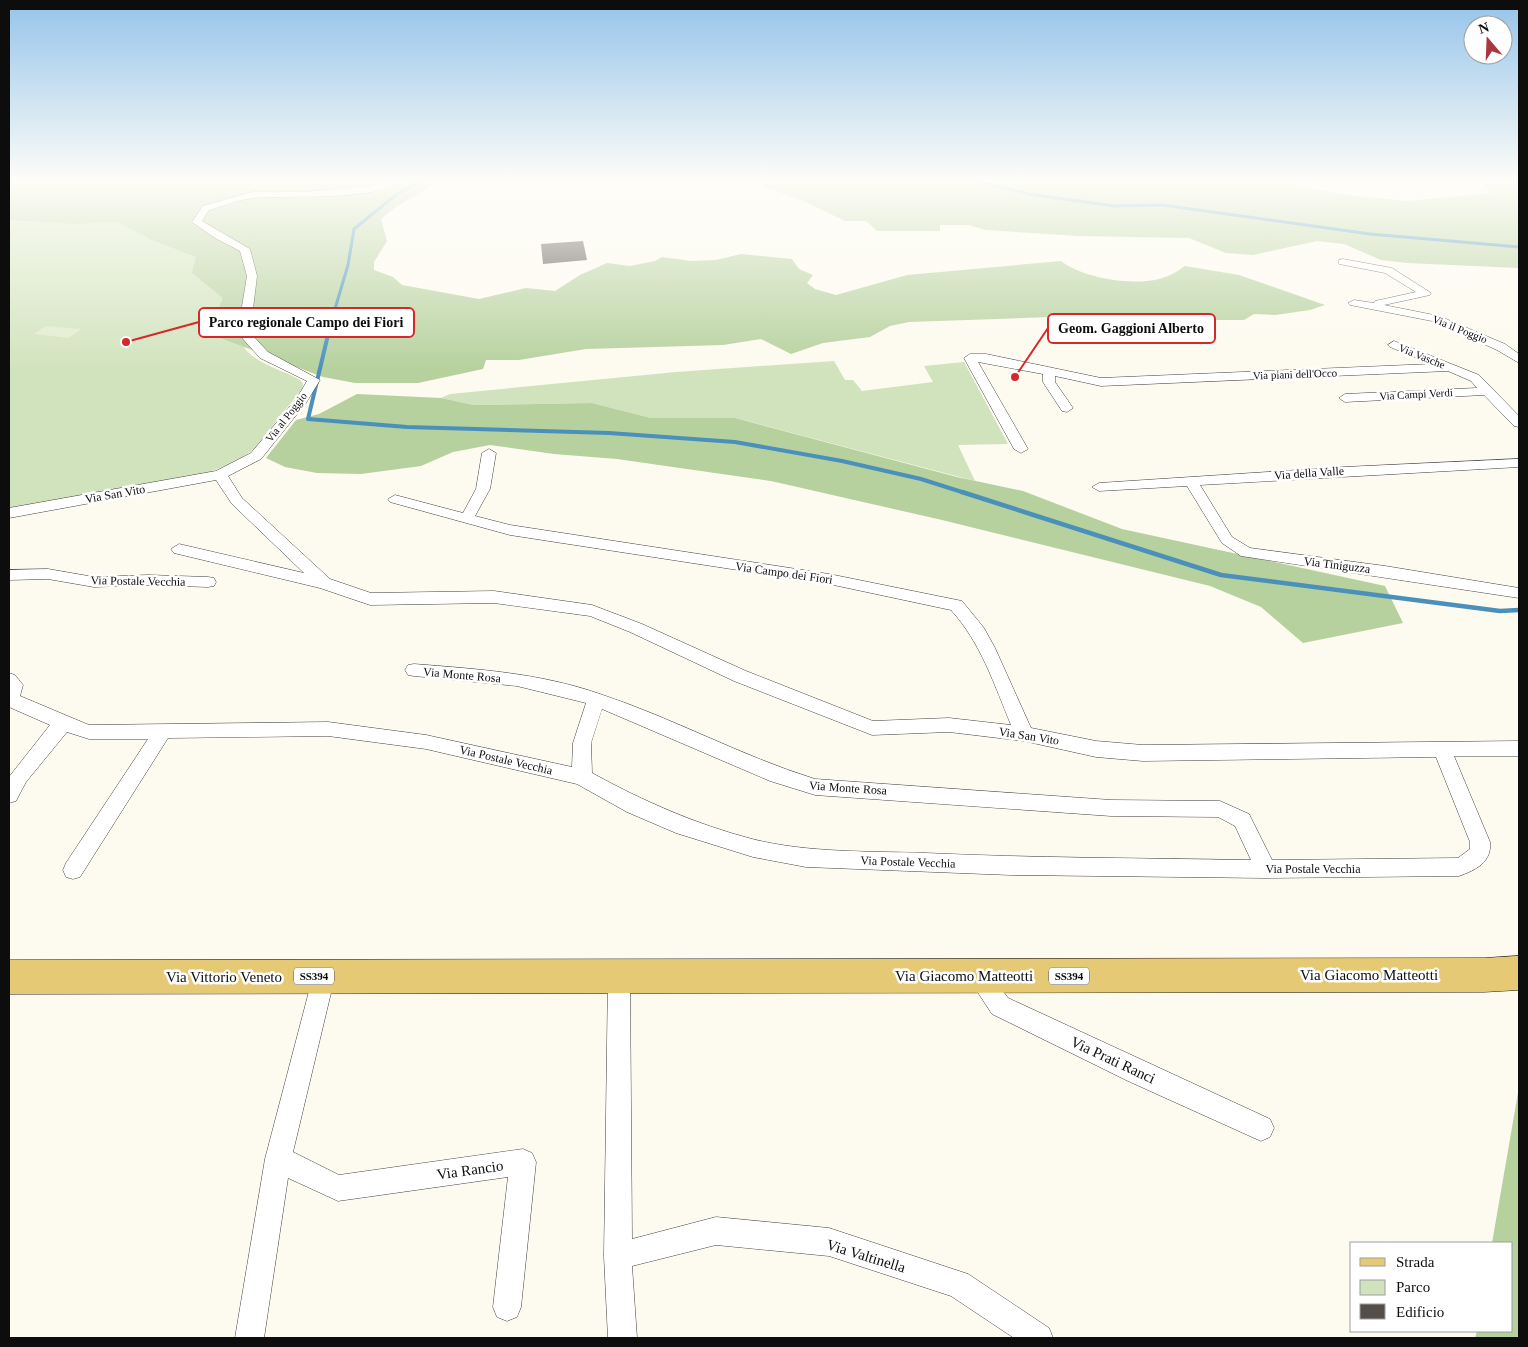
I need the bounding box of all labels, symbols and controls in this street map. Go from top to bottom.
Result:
north arrow [1463,15,1513,65]
text: N [1477,19,1491,37]
callout: Parco regionale Campo dei Fiori [199,308,414,337]
street label: Via il Poggio [1431,313,1490,346]
callout: Geom. Gaggioni Alberto [1048,314,1215,343]
text: Parco regionale Campo dei Fiori [209,315,403,330]
text: Geom. Gaggioni Alberto [1058,321,1204,336]
street label: Via Vasche [1397,341,1447,371]
street label: Via piani dell'Occo [1253,367,1338,381]
street label: Via Campi Verdi [1379,386,1453,402]
street label: Via al Poggio [263,389,309,444]
street label: Via della Valle [1273,464,1345,482]
street label: Via San Vito [84,482,146,506]
street label: Via Tiniguzza [1303,554,1372,576]
street label: Via Campo dei Fiori [734,559,834,587]
street label: Via Postale Vecchia [90,573,186,589]
street label: Via Monte Rosa [423,665,502,685]
street label: Via San Vito [998,724,1060,748]
street label: Via Postale Vecchia [458,742,555,778]
street label: Via Monte Rosa [809,778,888,798]
street label: Via Postale Vecchia [860,853,956,871]
street label: Via Postale Vecchia [1265,862,1361,876]
street label: Via Giacomo Matteotti [1300,967,1438,983]
road number: SS394 [294,968,334,984]
street label: Via Giacomo Matteotti [895,968,1033,984]
road number: SS394 [1049,968,1089,984]
street label: Via Vittorio Veneto [166,969,282,985]
street label: Via Prati Ranci [1068,1033,1158,1087]
street label: Via Rancio [436,1157,504,1183]
street label: Via Valtinella [825,1236,908,1276]
legend [1350,1242,1513,1332]
text: Strada [1396,1254,1435,1270]
text: Parco [1396,1279,1430,1295]
text: Edificio [1396,1304,1444,1320]

